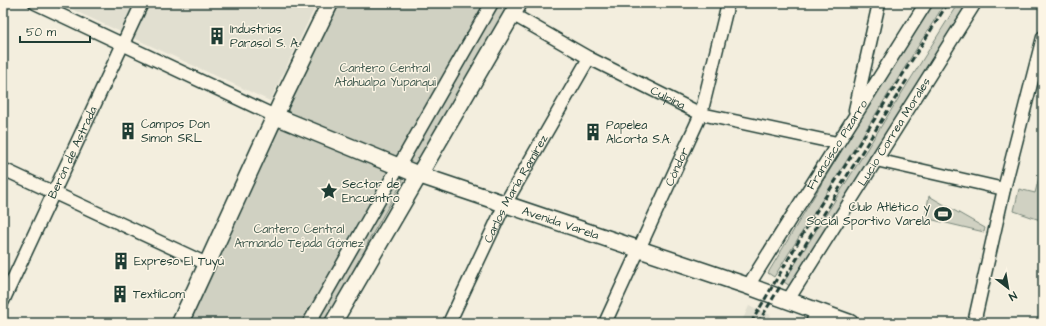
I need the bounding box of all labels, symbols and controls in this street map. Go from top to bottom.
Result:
scale bar [20,18,90,44]
place label: Industrias Parasol S. A. [230,21,300,52]
text: 50 m [26,24,57,41]
building icon: Industrias Parasol S. A. [207,26,227,46]
park label: Cantero Central Atahualpa Yupanqui [334,60,436,91]
street label: Lucio Correa Morales [853,74,935,189]
street label: Culpina [648,82,688,113]
street label: Francisco Pizarro [802,96,872,193]
street label: Berón de Astrada [43,103,101,201]
place label: Campos Don Simon SRL [141,116,210,147]
place label: Papelea Alcorta S.A. [606,117,671,148]
building icon: Campos Don Simon SRL [118,121,138,141]
building icon: Papelea Alcorta S.A. [583,122,603,142]
street label: Carlos María Ramírez [479,131,552,246]
street label: Cóndor [661,144,693,189]
place label: Sector de Encuentro [342,176,400,207]
place icon: Sector de Encuentro [319,181,339,201]
place label: Club Atlético y Social Sportivo Varela [806,199,930,230]
street label: Avenida Varela [520,202,601,244]
sports icon: Club Atlético y Social Sportivo Varela [933,204,953,224]
park label: Cantero Central Armando Tejada Gómez [234,221,364,252]
building icon: Expreso El Tuyú [111,251,131,271]
place label: Expreso El Tuyú [134,253,224,271]
north arrow [988,268,1028,308]
building icon: Textilcom [110,284,130,304]
place label: Textilcom [133,286,186,303]
text: N [1006,288,1020,304]

